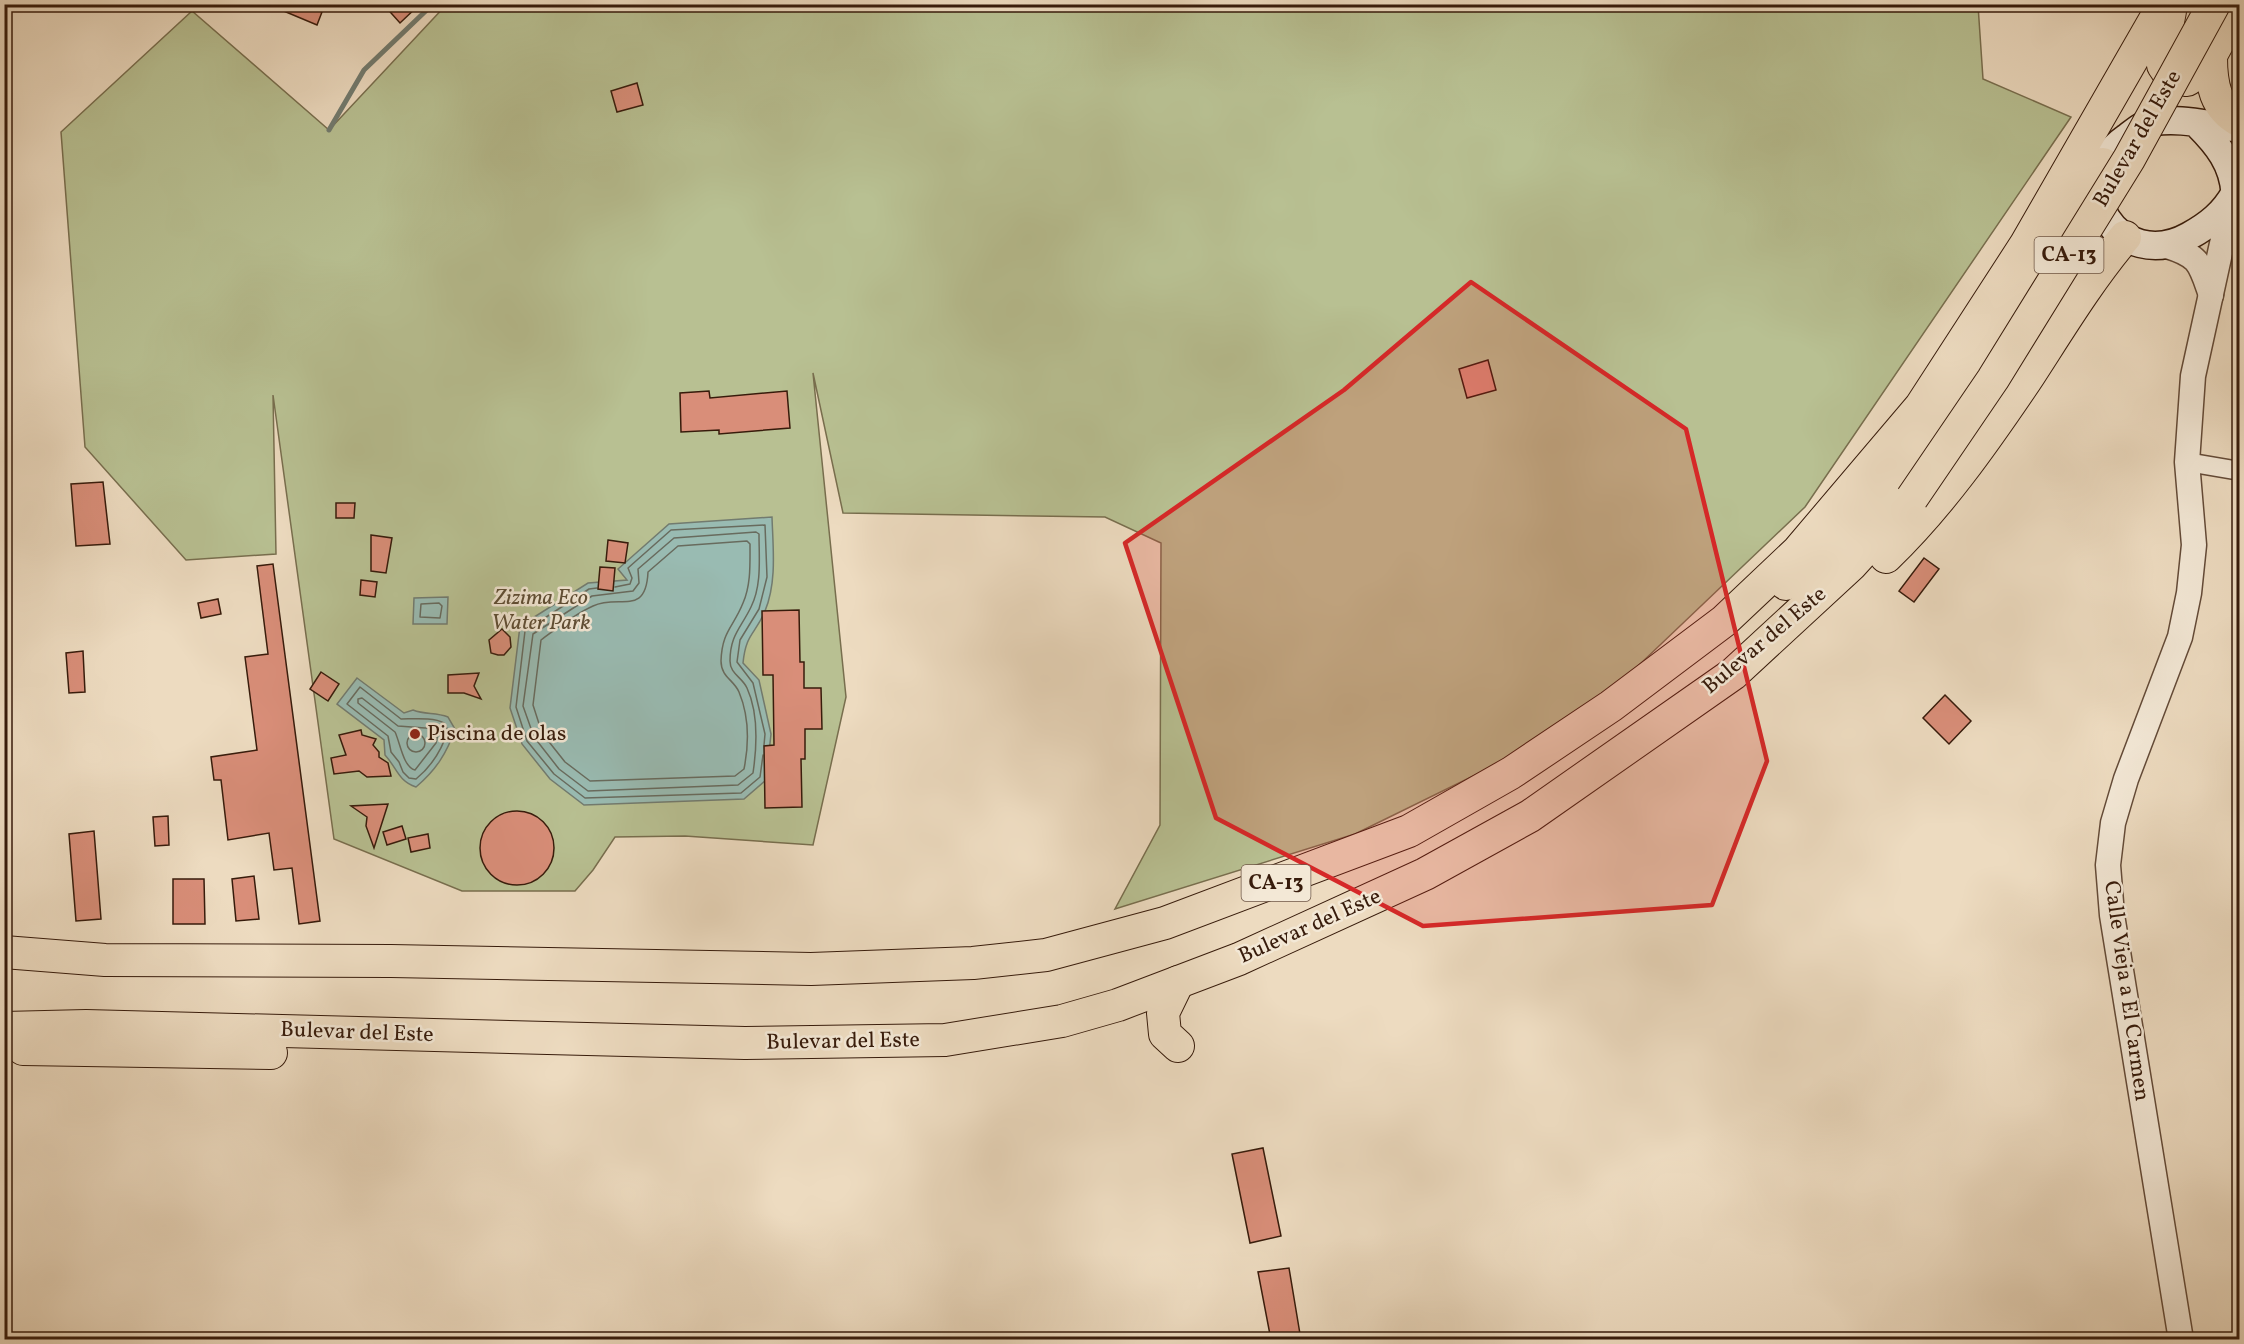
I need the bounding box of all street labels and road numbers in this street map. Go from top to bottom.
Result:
street label: Bulevar del Este [2086,65,2190,213]
road number: CA-13 [2034,237,2104,273]
street label: Bulevar del Este [1696,580,1834,702]
road number: CA-13 [1242,865,1310,901]
street label: Calle Vieja a El Carmen [2095,879,2157,1103]
street label: Bulevar del Este [1234,882,1386,972]
street label: Bulevar del Este [280,1015,434,1051]
street label: Bulevar del Este [766,1025,920,1059]

